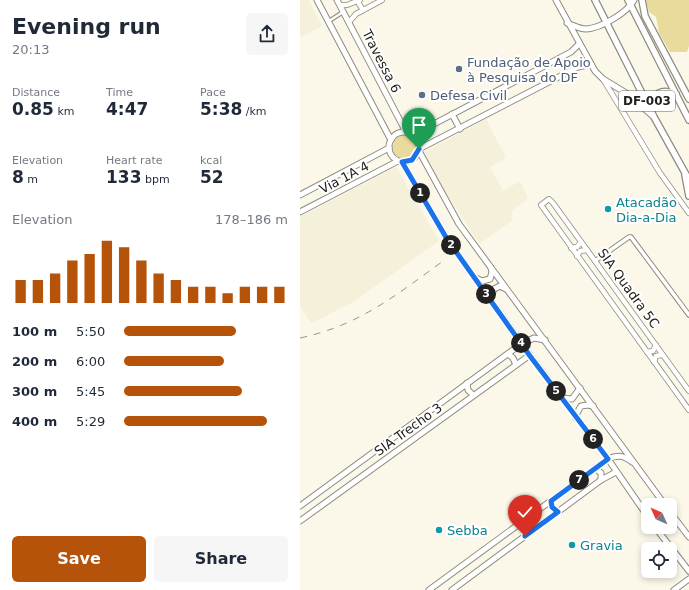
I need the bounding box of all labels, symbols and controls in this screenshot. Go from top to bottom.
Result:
button: share [246,13,288,55]
text: Evening run [12,14,161,39]
street label: Travessa 6 [359,26,404,95]
text: 20:13 [12,42,49,57]
place label: Fundação de Apoio à Pesquisa do DF [467,55,591,85]
marker: Fundação de Apoio à Pesquisa do DF [454,64,464,74]
text: Distance [12,86,60,99]
text: Time [106,86,133,99]
text: Pace [200,86,226,99]
place label: Defesa Civil [430,88,507,103]
marker: Defesa Civil [417,90,427,100]
road number: DF-003 [619,91,675,111]
text: 0.85 [12,99,54,119]
text: 4:47 [106,99,148,119]
text: 5:38 [200,99,242,119]
text: km [54,105,75,118]
text: /km [242,105,267,118]
pin [402,108,436,149]
icon: arrive [408,114,430,136]
text: Elevation [12,154,63,167]
text: Heart rate [106,154,162,167]
text: kcal [200,154,222,167]
street label: Via 1A 4 [317,158,372,197]
text: 8 [12,167,24,187]
text: 133 [106,167,142,187]
text: 52 [200,167,224,187]
text: m [24,173,38,186]
text: bpm [142,173,170,186]
pin: 1 [410,183,430,203]
text: 1 [416,186,424,199]
place label: Atacadão Dia-a-Dia [616,195,677,225]
marker: Atacadão Dia-a-Dia [603,204,613,214]
text: Elevation [12,212,72,227]
text: 178–186 m [215,212,288,227]
pin: 2 [441,235,461,255]
text: 2 [447,238,455,251]
street label: SIA Quadra 5C [595,246,662,331]
pin: 3 [476,284,496,304]
text: 3 [482,287,490,300]
text: 100 m [12,324,57,339]
text: 5:50 [76,324,105,339]
pin: 4 [511,333,531,353]
text: 4 [517,336,525,349]
text: 200 m [12,354,57,369]
text: 6:00 [76,354,105,369]
pin: 5 [546,381,566,401]
text: 300 m [12,384,57,399]
text: 5:45 [76,384,105,399]
text: 5 [552,384,560,397]
street label: SIA Trecho 3 [372,400,445,459]
text: 400 m [12,414,57,429]
text: 5:29 [76,414,105,429]
pin: 6 [583,429,603,449]
text: 6 [589,432,597,445]
pin: 7 [569,470,589,490]
text: 7 [575,473,583,486]
pin [508,495,542,536]
north arrow [641,498,677,534]
map controls [641,498,677,578]
icon: check [514,501,536,523]
place label: Sebba [447,523,488,538]
marker: Sebba [434,525,444,535]
button: Save [12,536,146,582]
button: Share [154,536,288,582]
place label: Gravia [580,538,623,553]
marker: Gravia [567,540,577,550]
button: locate [641,542,677,578]

